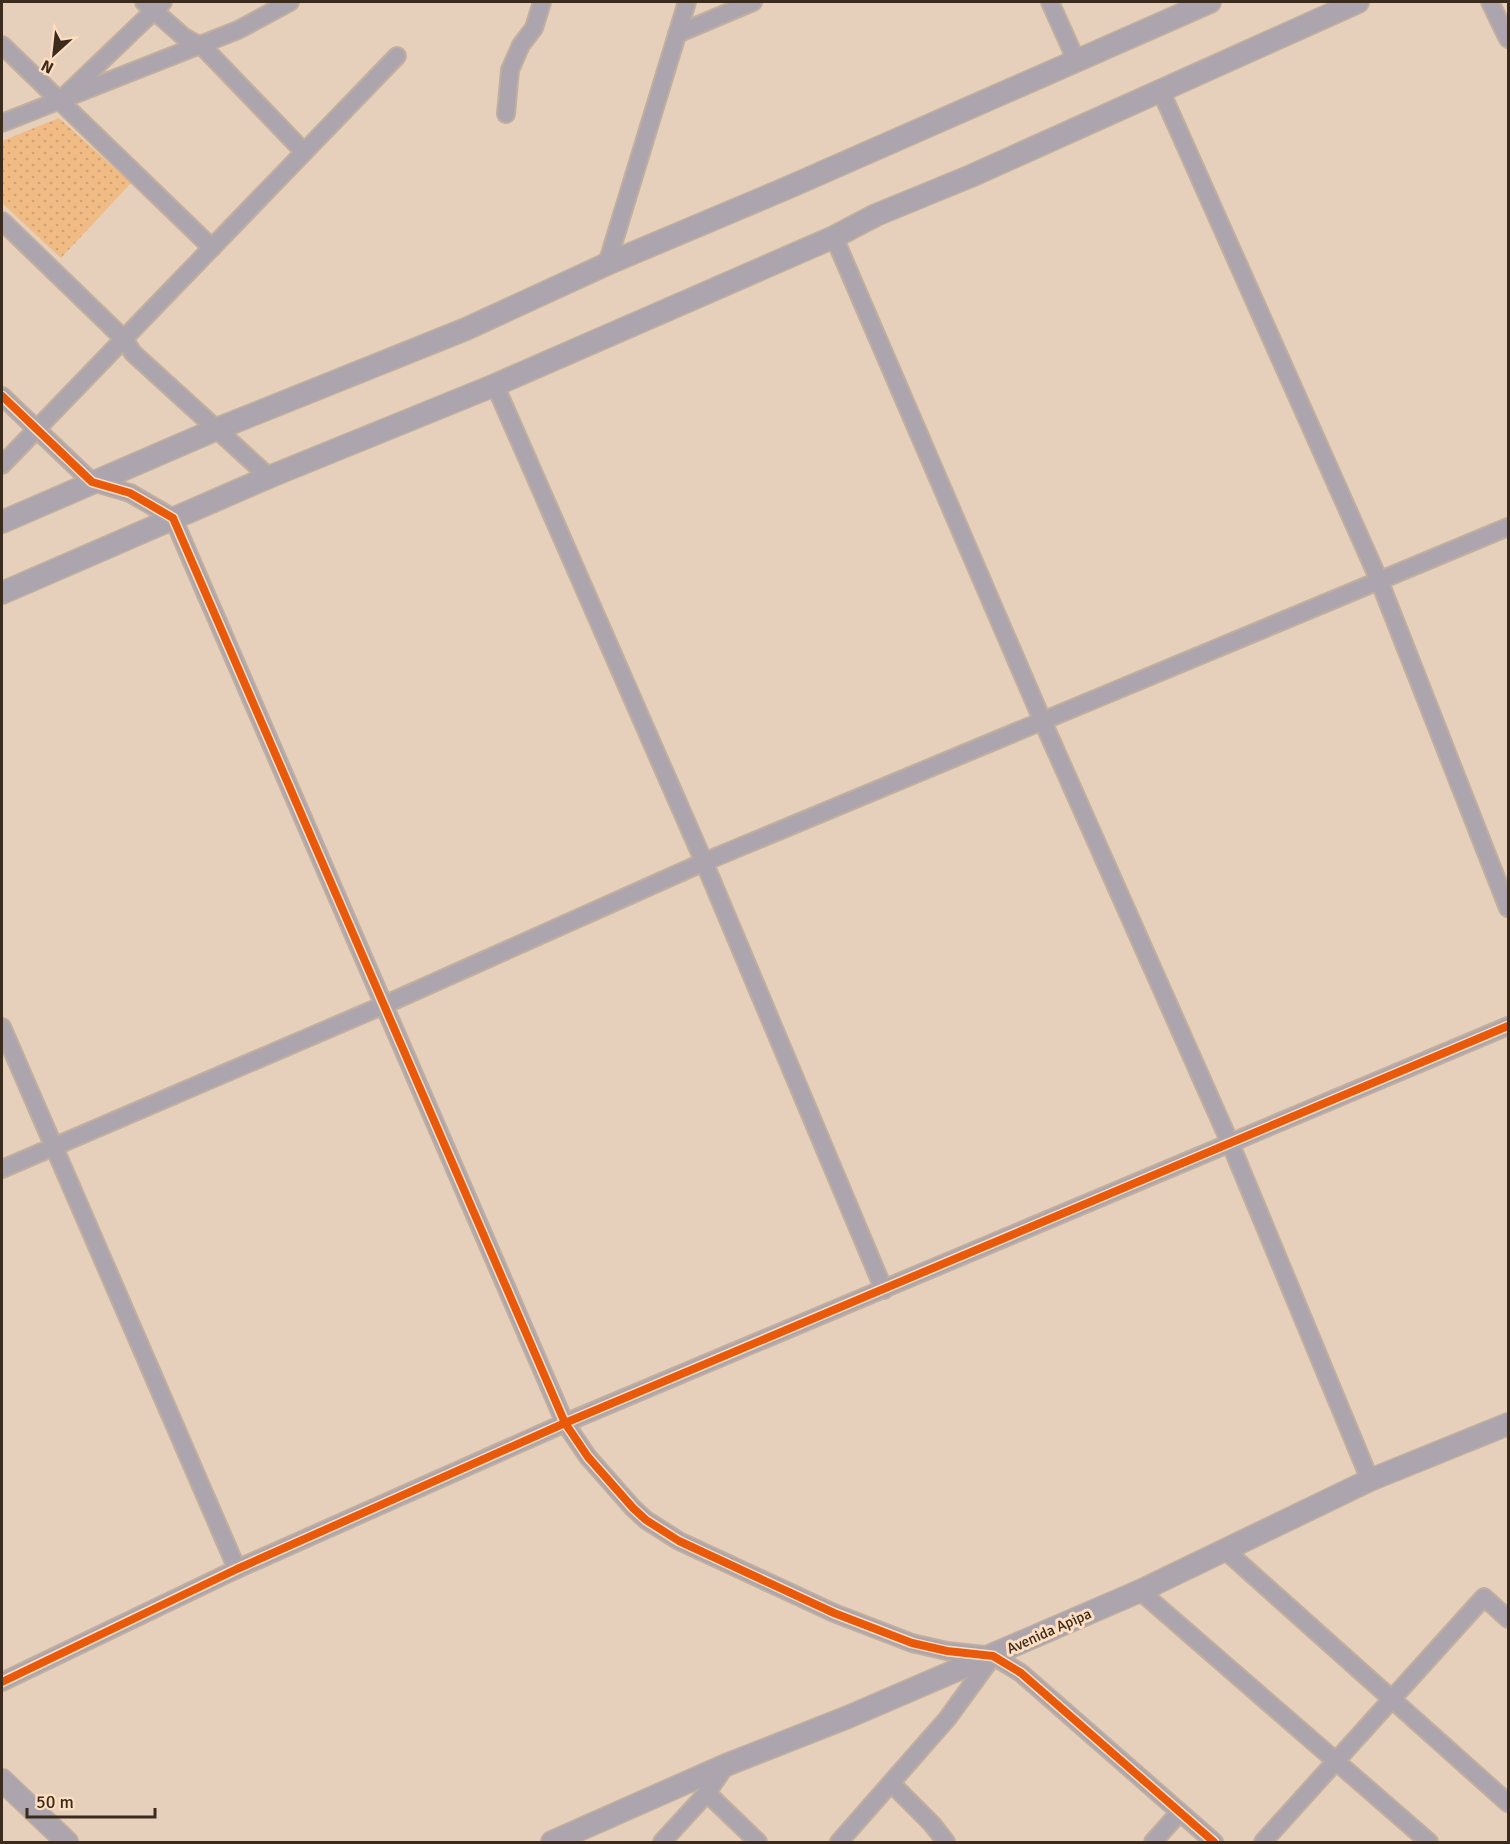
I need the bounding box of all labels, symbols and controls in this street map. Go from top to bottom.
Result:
north arrow [24,24,84,84]
text: N [38,55,57,78]
street label: Avenida Apipa [1004,1604,1094,1658]
scale bar [27,1781,154,1819]
text: 50 m [36,1791,74,1813]

